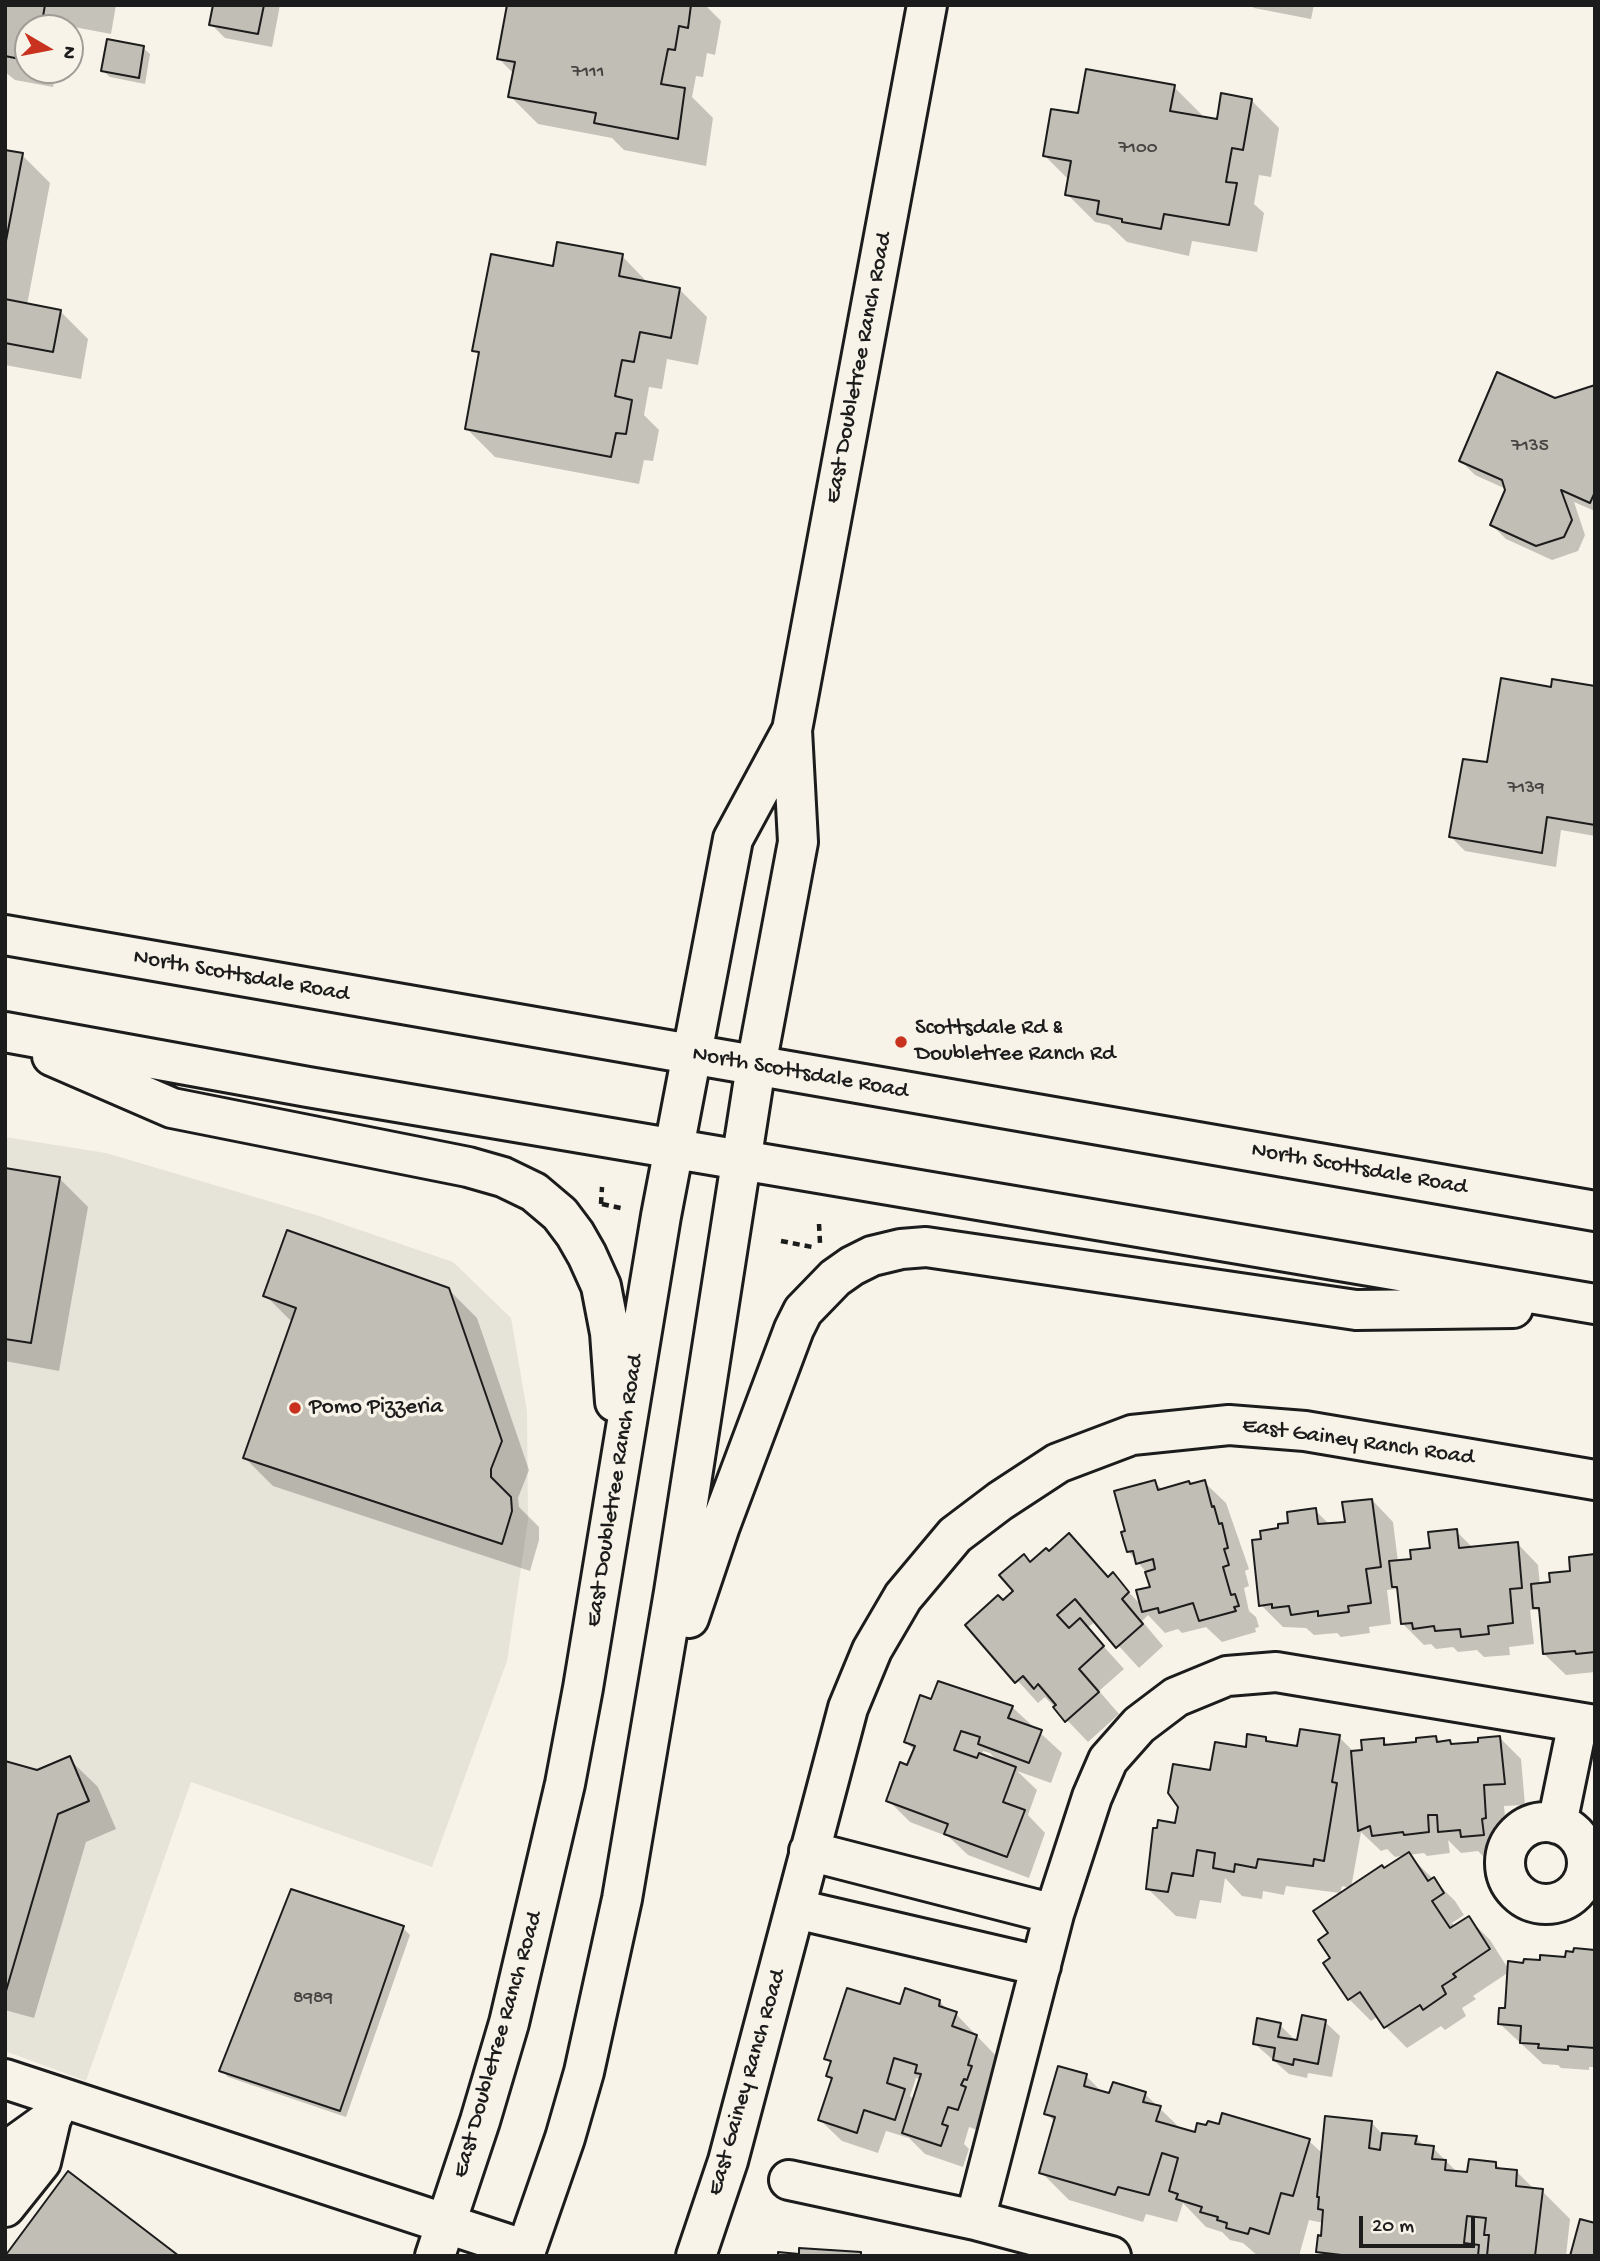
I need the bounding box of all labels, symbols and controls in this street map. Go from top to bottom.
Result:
north arrow [14,14,84,84]
text: N [56,44,81,60]
house number: 7111 [572,62,604,84]
house number: 7100 [1118,138,1158,160]
street label: East Doubletree Ranch Road [820,230,900,506]
house number: 7135 [1511,436,1549,458]
house number: 7139 [1508,778,1544,800]
street label: North Scottsdale Road [131,944,351,1010]
place label: Scottsdale Rd & Doubletree Ranch Rd [915,1015,1115,1069]
marker: Scottsdale Rd & Doubletree Ranch Rd [893,1034,909,1050]
street label: North Scottsdale Road [690,1041,910,1107]
street label: North Scottsdale Road [1249,1137,1469,1203]
street label: East Doubletree Ranch Road [581,1353,651,1629]
place label: Pomo Pizzeria [309,1394,443,1422]
marker: Pomo Pizzeria [287,1400,303,1416]
street label: East Gainey Ranch Road [1240,1413,1476,1473]
street label: East Doubletree Ranch Road [448,1909,550,2181]
street label: East Gainey Ranch Road [703,1967,793,2199]
house number: 8989 [293,1988,333,2010]
scale bar [1362,2202,1478,2246]
text: 20 m [1372,2215,1414,2240]

